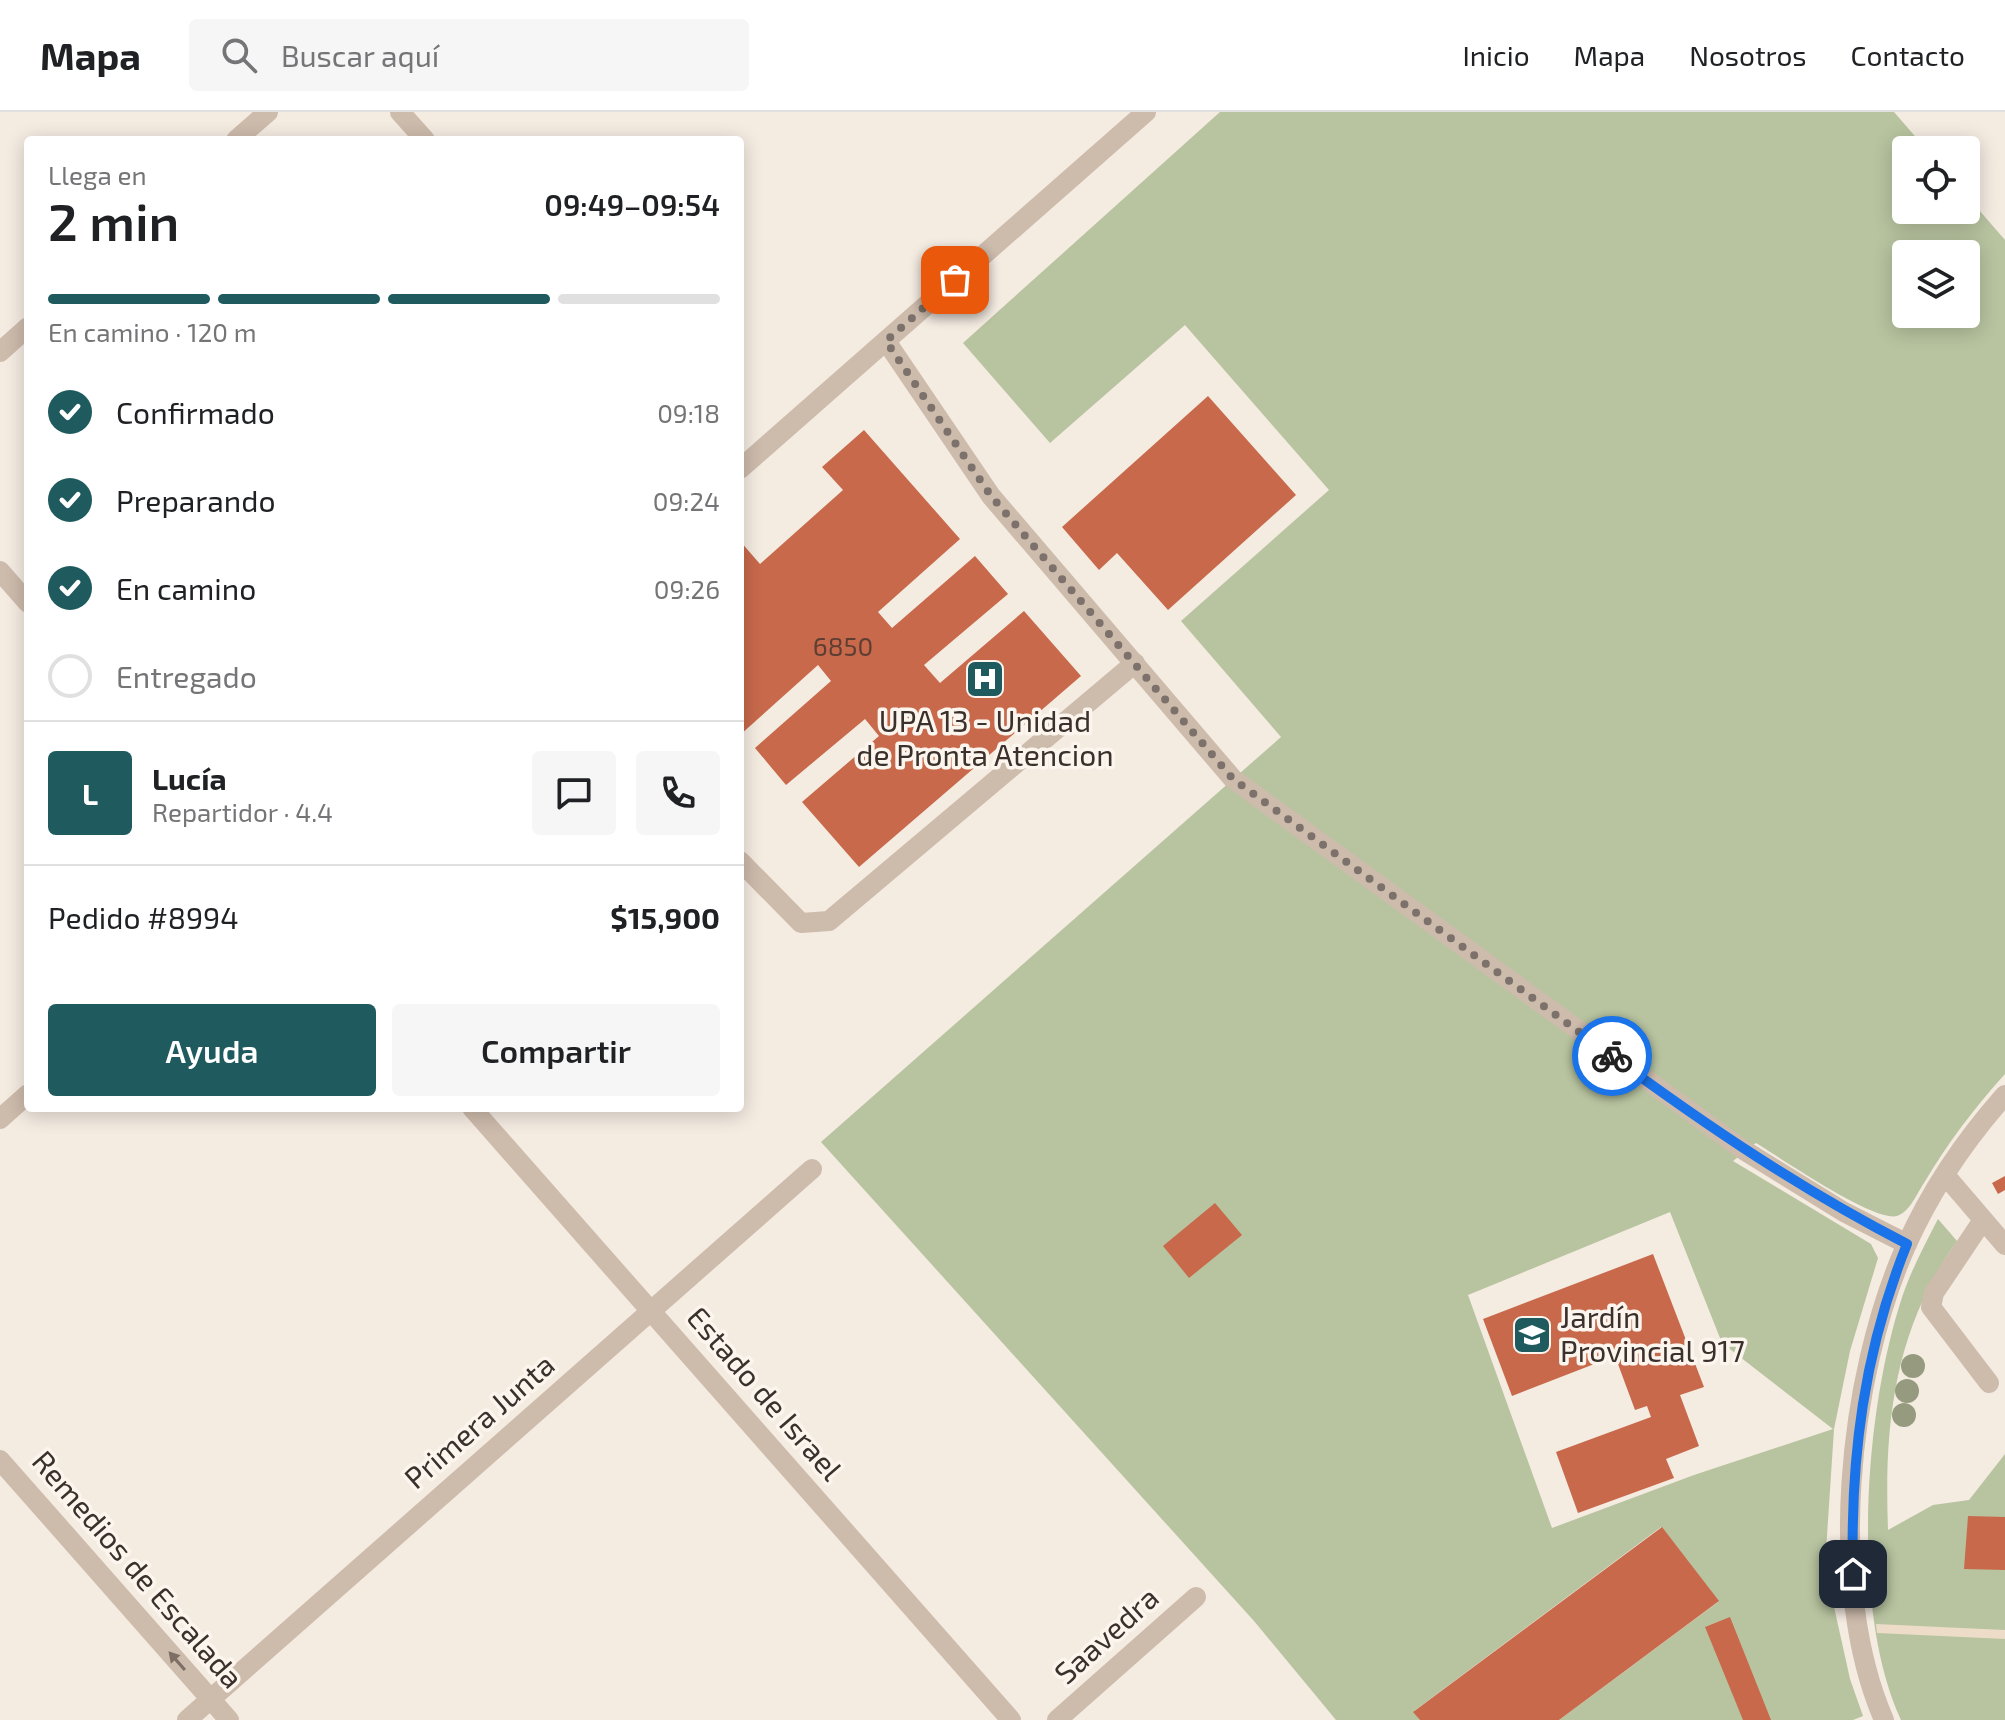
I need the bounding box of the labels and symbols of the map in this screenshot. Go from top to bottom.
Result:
pin [921,246,989,314]
house number: 6850 [813,630,873,661]
hospital icon: UPA 13 - Unidad de Pronta Atencion [964,658,1006,700]
place label: UPA 13 - Unidad de Pronta Atencion [856,702,1114,772]
courier [1572,1016,1652,1096]
place label: Jardín Provincial 917 [1560,1298,1745,1368]
street label: Estado de Israel [681,1299,850,1487]
school or university icon: Jardín Provincial 917 [1511,1314,1553,1356]
street label: Primera Junta [396,1346,561,1495]
street label: Remedios de Escalada [26,1443,251,1695]
pin [1819,1540,1887,1608]
street label: Saavedra [1046,1579,1165,1690]
one-way arrow [169,1652,186,1672]

